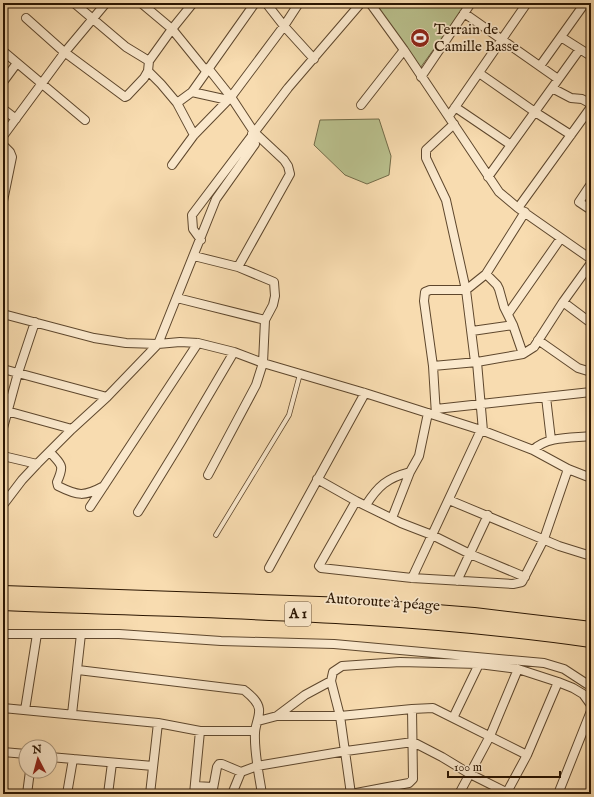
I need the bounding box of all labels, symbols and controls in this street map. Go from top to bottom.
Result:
place label: Terrain de Camille Basse [434,20,519,56]
sports icon: Terrain de Camille Basse [409,27,431,49]
street label: Autoroute à péage [324,588,441,615]
road number: A 1 [285,602,311,626]
north arrow [18,739,58,779]
text: N [31,743,43,758]
scale bar [448,753,560,779]
text: 100 m [454,760,482,775]

